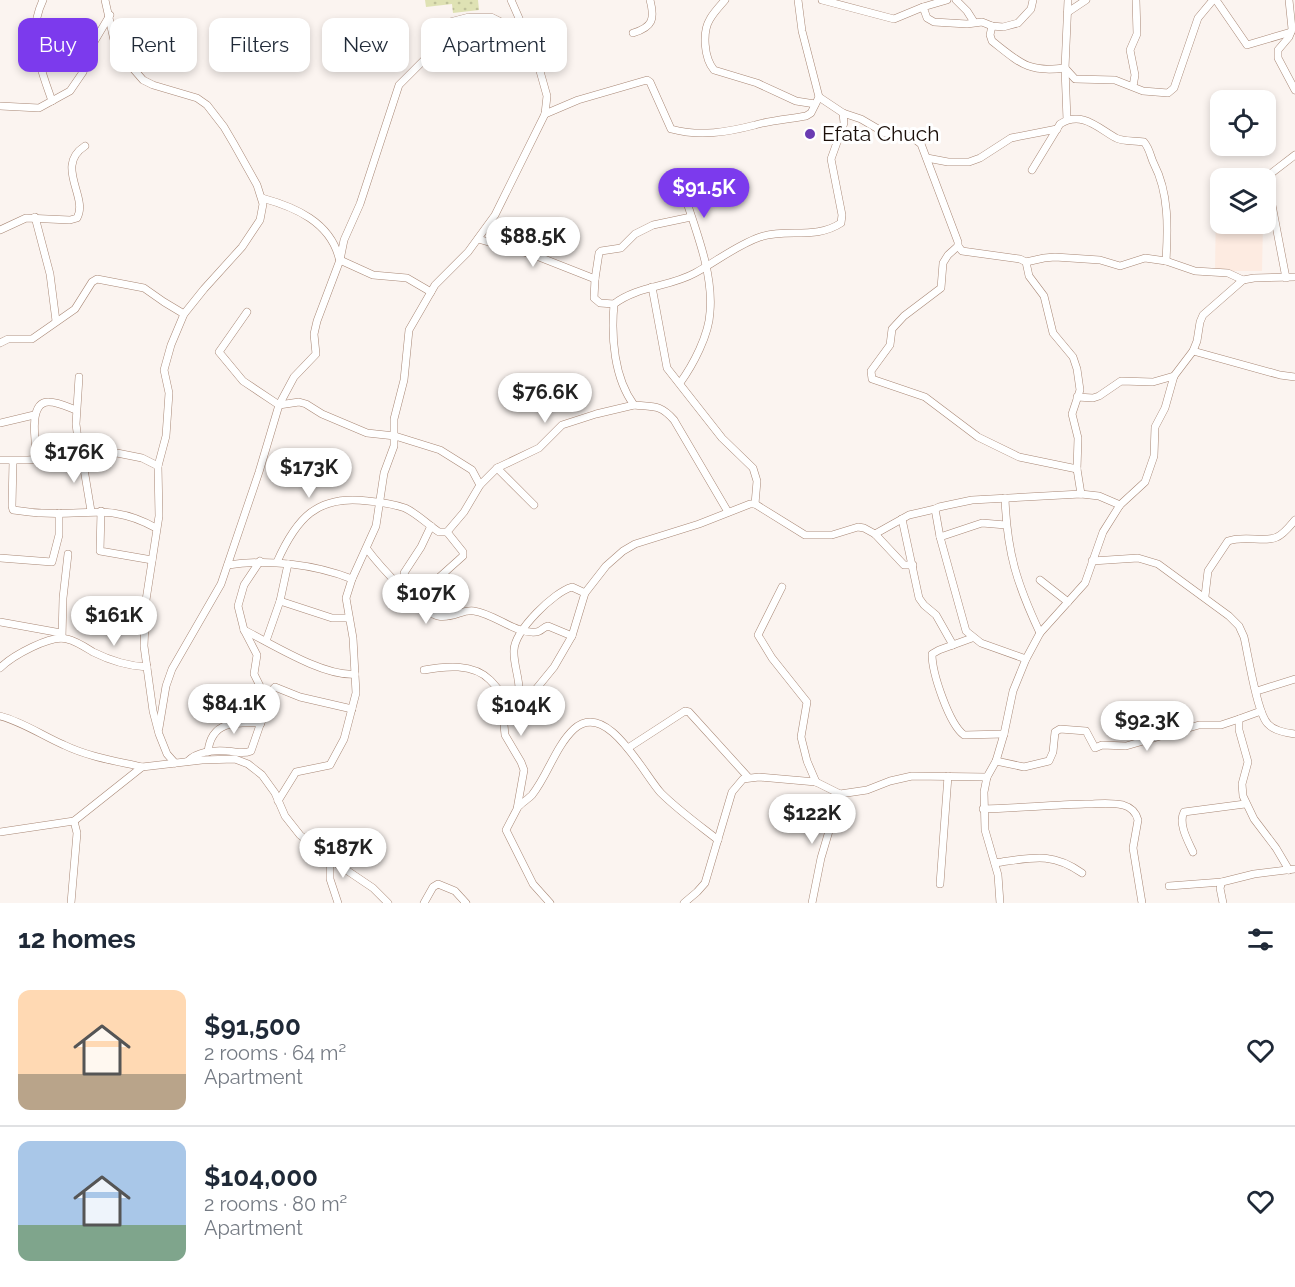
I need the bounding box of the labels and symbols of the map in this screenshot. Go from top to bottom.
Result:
place label: Efata Chuch [822,121,940,146]
marker: Efata Chuch [803,127,817,141]
pin: $91.5K [655,168,753,219]
pin: $88.5K [484,217,582,268]
pin: $76.6K [496,373,594,424]
pin: $176K [32,433,116,484]
pin: $173K [267,448,351,499]
pin: $107K [384,574,468,625]
pin: $161K [72,596,156,647]
pin: $84.1K [185,684,283,735]
pin: $104K [479,686,563,737]
pin: $92.3K [1098,701,1196,752]
pin: $122K [770,794,854,845]
pin: $187K [301,828,385,879]

